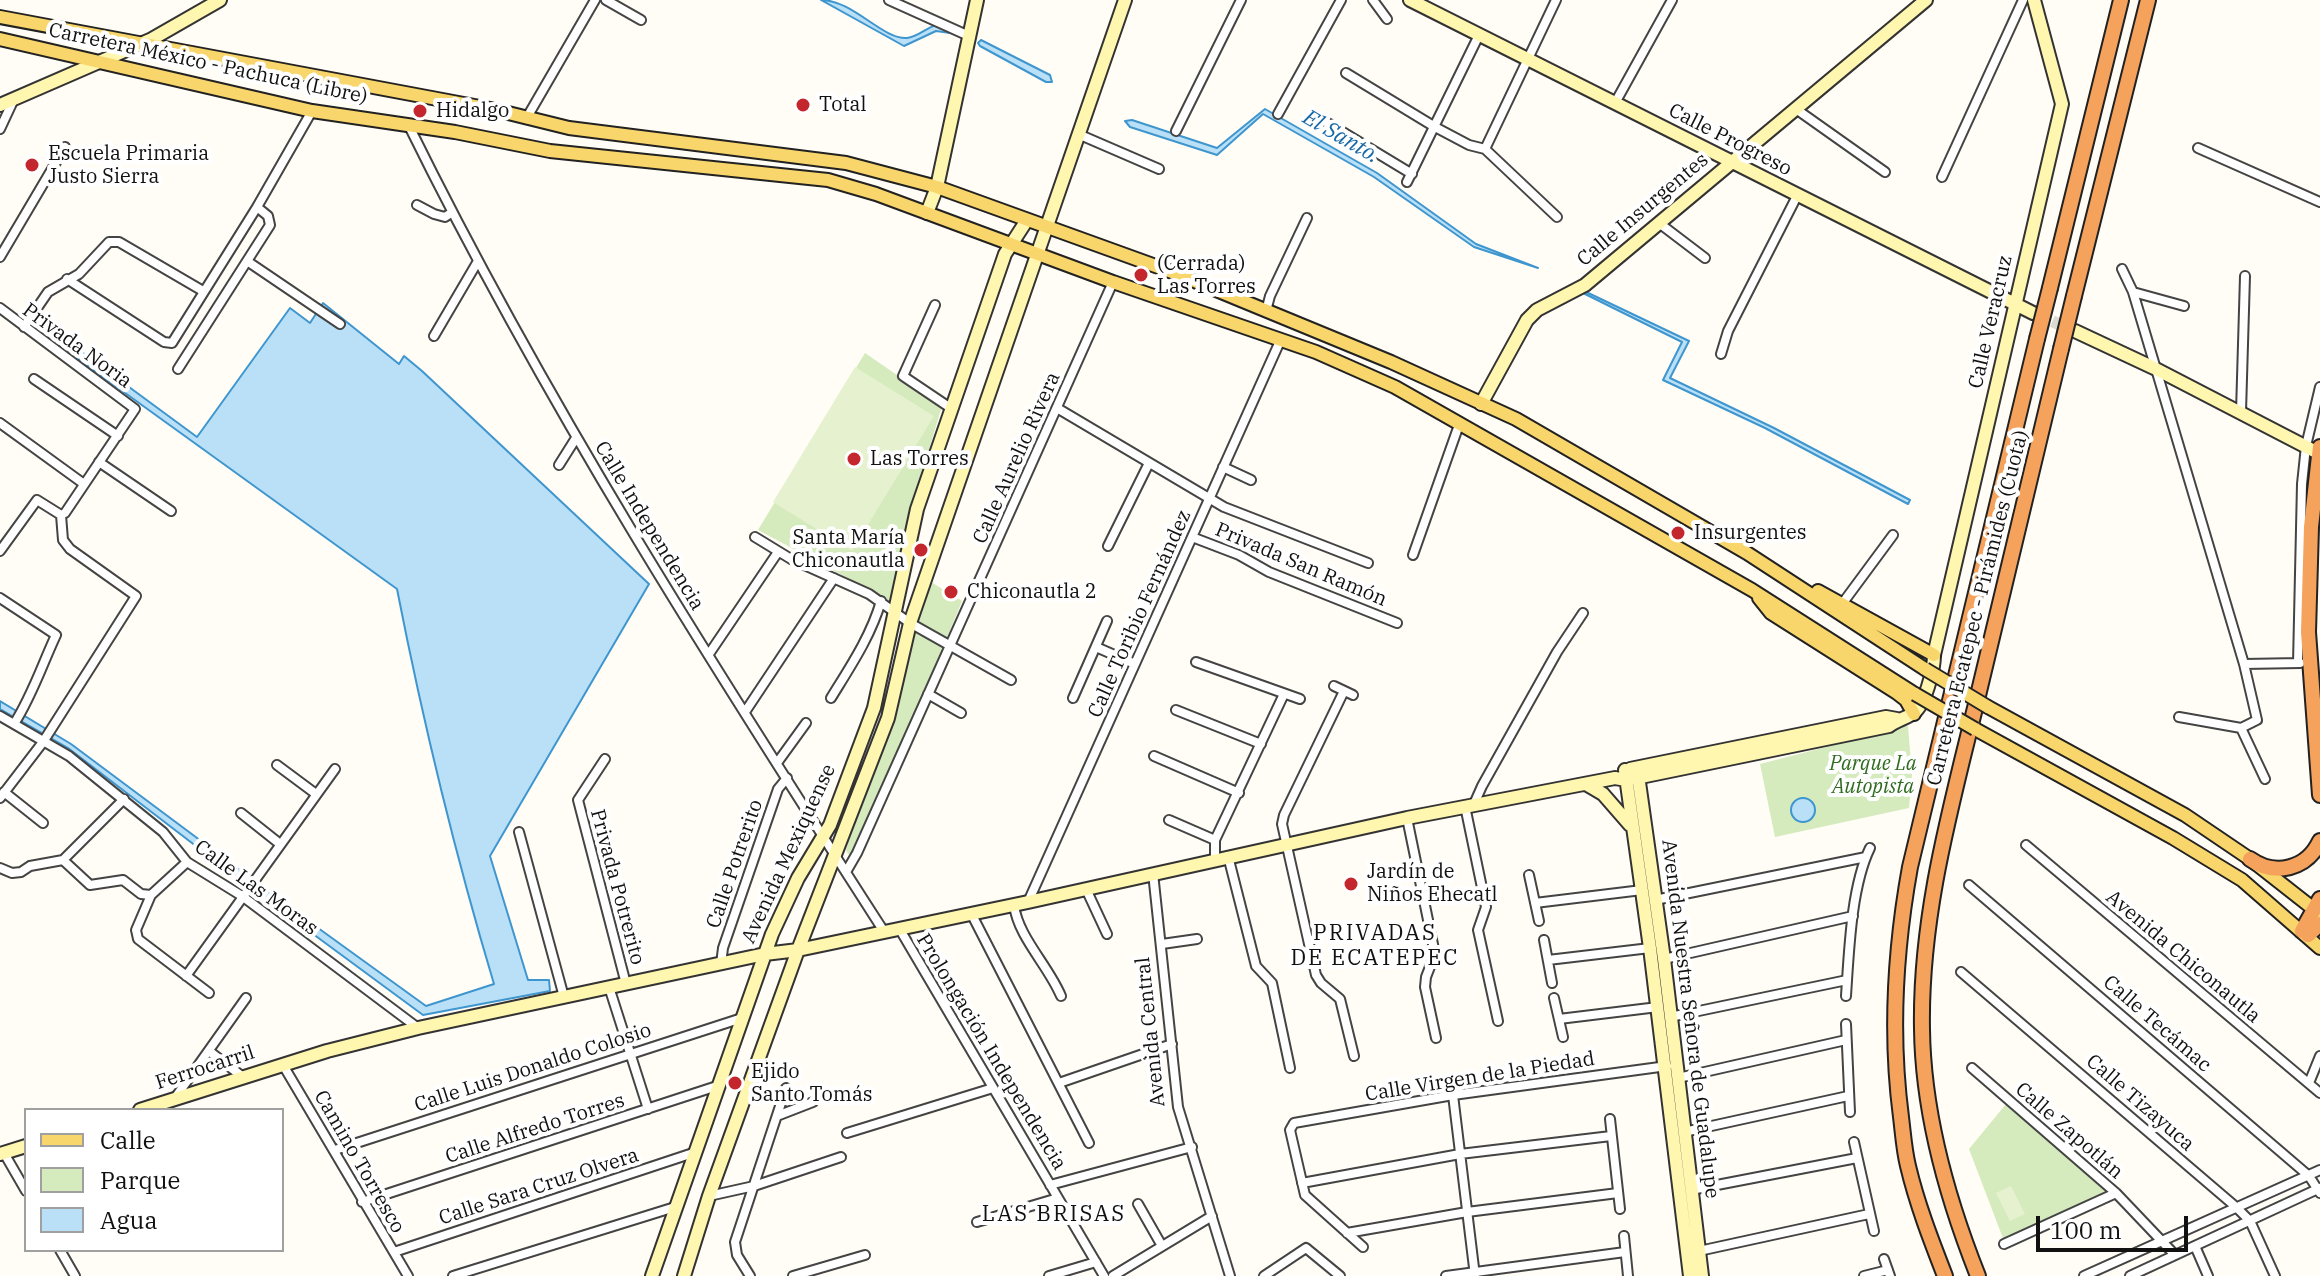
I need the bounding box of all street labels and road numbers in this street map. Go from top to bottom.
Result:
street label: Carretera México - Pachuca (Libre) [46,18,370,110]
street label: Calle Progreso [1664,99,1796,181]
street label: Calle Insurgentes [1573,148,1713,272]
street label: Calle Veracruz [1964,253,2018,391]
street label: Privada Noria [18,298,136,394]
street label: Calle Aurelio Rivera [968,368,1066,548]
street label: Carretera Ecatepec - Pirámides (Cuota) [1922,428,2034,788]
street label: Calle Independencia [589,437,709,615]
street label: Calle Toribio Fernández [1083,507,1197,721]
street label: Privada San Ramón [1212,518,1390,612]
street label: Avenida Mexiquense [737,761,841,947]
street label: Calle Potrerito [702,796,768,932]
street label: Privada Potrerito [585,807,649,967]
street label: Calle Las Moras [190,835,322,941]
street label: Avenida Nuestra Señora de Guadalupe [1656,838,1724,1200]
street label: Avenida Chiconautla [2101,885,2265,1029]
street label: Prolongación Independencia [911,930,1071,1174]
street label: Avenida Central [1131,956,1171,1108]
street label: Calle Tecámac [2098,971,2216,1077]
street label: Calle Luis Donaldo Colosio [412,1018,654,1118]
street label: Ferrocarril [152,1041,258,1095]
street label: Calle Virgen de la Piedad [1364,1047,1596,1107]
street label: Calle Tizayuca [2081,1049,2199,1157]
street label: Calle Zapotlán [2010,1078,2128,1184]
street label: Camino Torresco [308,1086,410,1238]
street label: Calle Alfredo Torres [442,1089,628,1169]
street label: Calle Sara Cruz Olvera [436,1143,642,1231]

